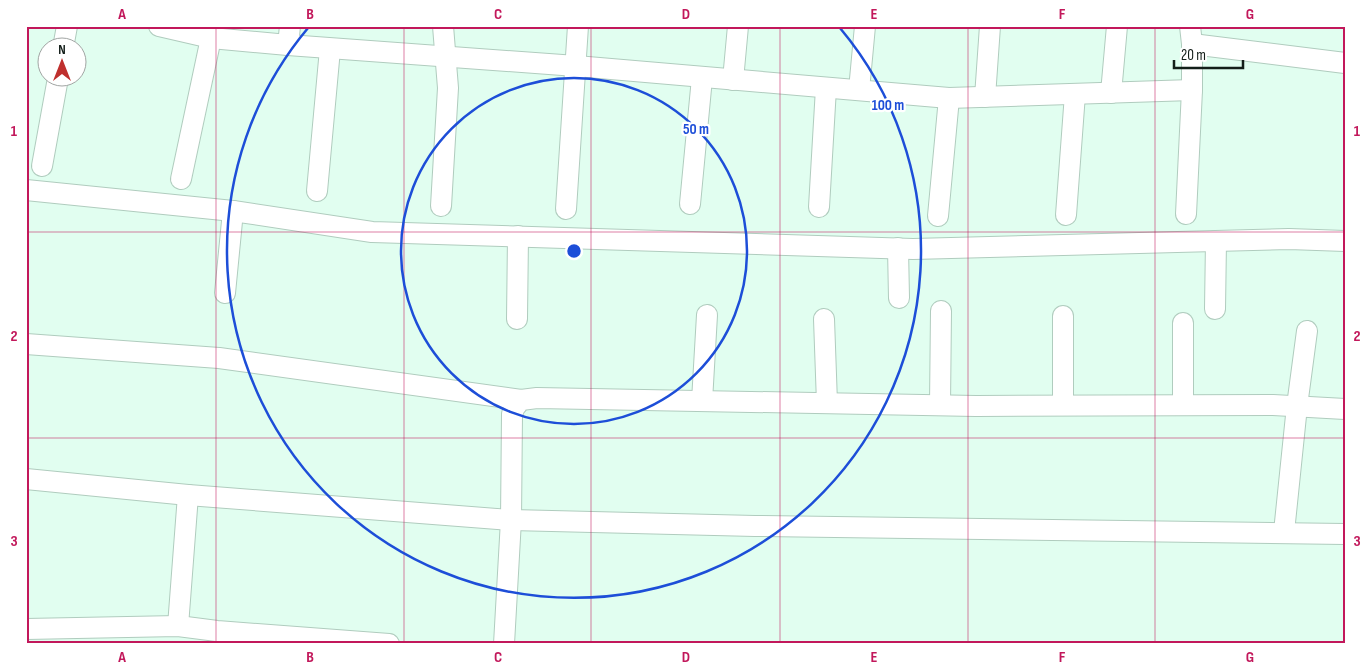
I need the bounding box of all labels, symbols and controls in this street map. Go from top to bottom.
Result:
text: A [117,5,126,24]
text: B [306,5,314,24]
text: C [494,5,502,24]
text: D [682,5,690,24]
text: E [871,5,878,24]
text: F [1059,5,1066,24]
text: G [1246,5,1254,24]
north arrow [38,38,88,88]
scale bar [1174,38,1242,70]
text: N [58,41,66,58]
text: 20 m [1181,46,1206,65]
text: 100 m [872,96,904,115]
text: 50 m [683,120,709,139]
text: 1 [11,122,18,141]
text: 1 [1354,122,1361,141]
centre of rings [565,242,583,260]
text: 2 [10,327,18,346]
text: 2 [1353,327,1361,346]
text: 3 [10,532,18,551]
text: 3 [1353,532,1361,551]
text: A [117,648,126,667]
text: B [306,648,314,667]
text: C [494,648,502,667]
text: D [682,648,690,667]
text: E [871,648,878,667]
text: F [1059,648,1066,667]
text: G [1246,648,1254,667]

